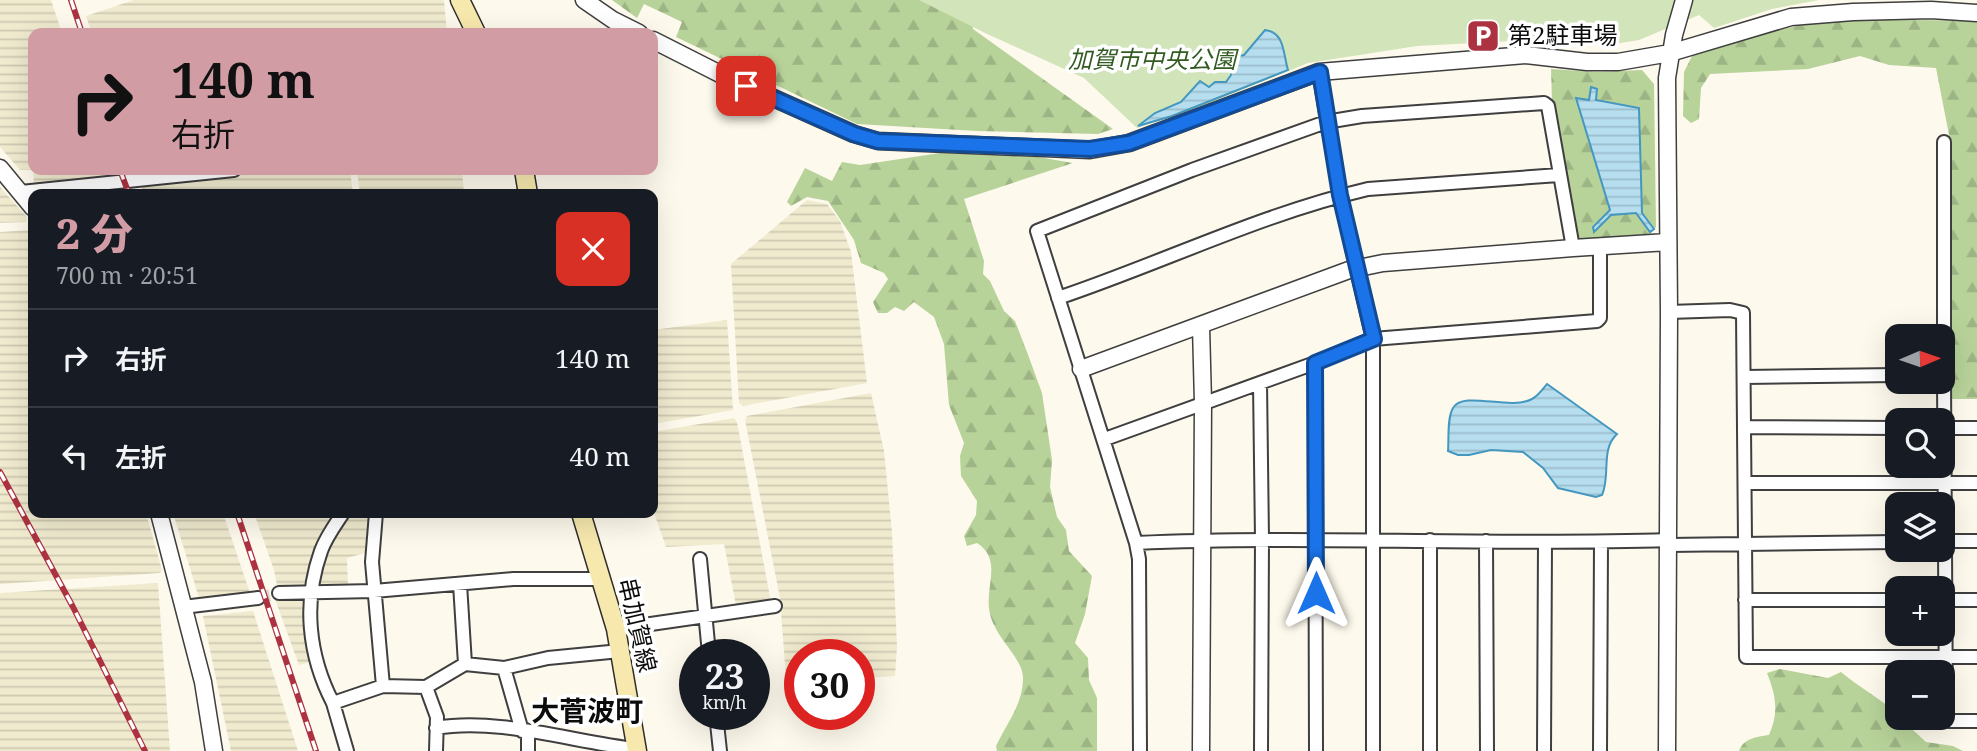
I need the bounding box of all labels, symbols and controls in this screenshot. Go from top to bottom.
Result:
parking icon: 第2駐車場 [1464,17,1502,55]
place label: 第2駐車場 [1508,18,1617,51]
park label: 加賀市中央公園 [1068,42,1239,75]
text: 140 m [171,46,315,112]
icon: right [56,56,147,147]
pin [716,56,776,116]
icon: arrive [727,67,765,105]
text: 右折 [171,112,235,155]
text: 2 分 [56,204,133,261]
button: close [556,212,630,286]
text: 700 m · 20:51 [56,259,198,291]
north arrow [1885,324,1955,394]
map controls [1885,324,1955,730]
icon: right [56,339,94,377]
text: 140 m [555,340,630,376]
text: 右折 [115,341,167,377]
button: search [1885,408,1955,478]
icon: left [56,437,94,475]
text: 40 m [570,438,630,474]
text: 左折 [115,439,167,475]
button: layers [1885,492,1955,562]
position arrow [1279,556,1353,630]
street label: 串加賀線 [612,574,665,675]
button: + [1885,576,1955,646]
speed limit sign: 30 [784,639,875,730]
text: 23 [705,652,744,699]
button: − [1885,660,1955,730]
text: km/h [702,690,747,714]
district label: 大菅波町 [531,691,643,729]

